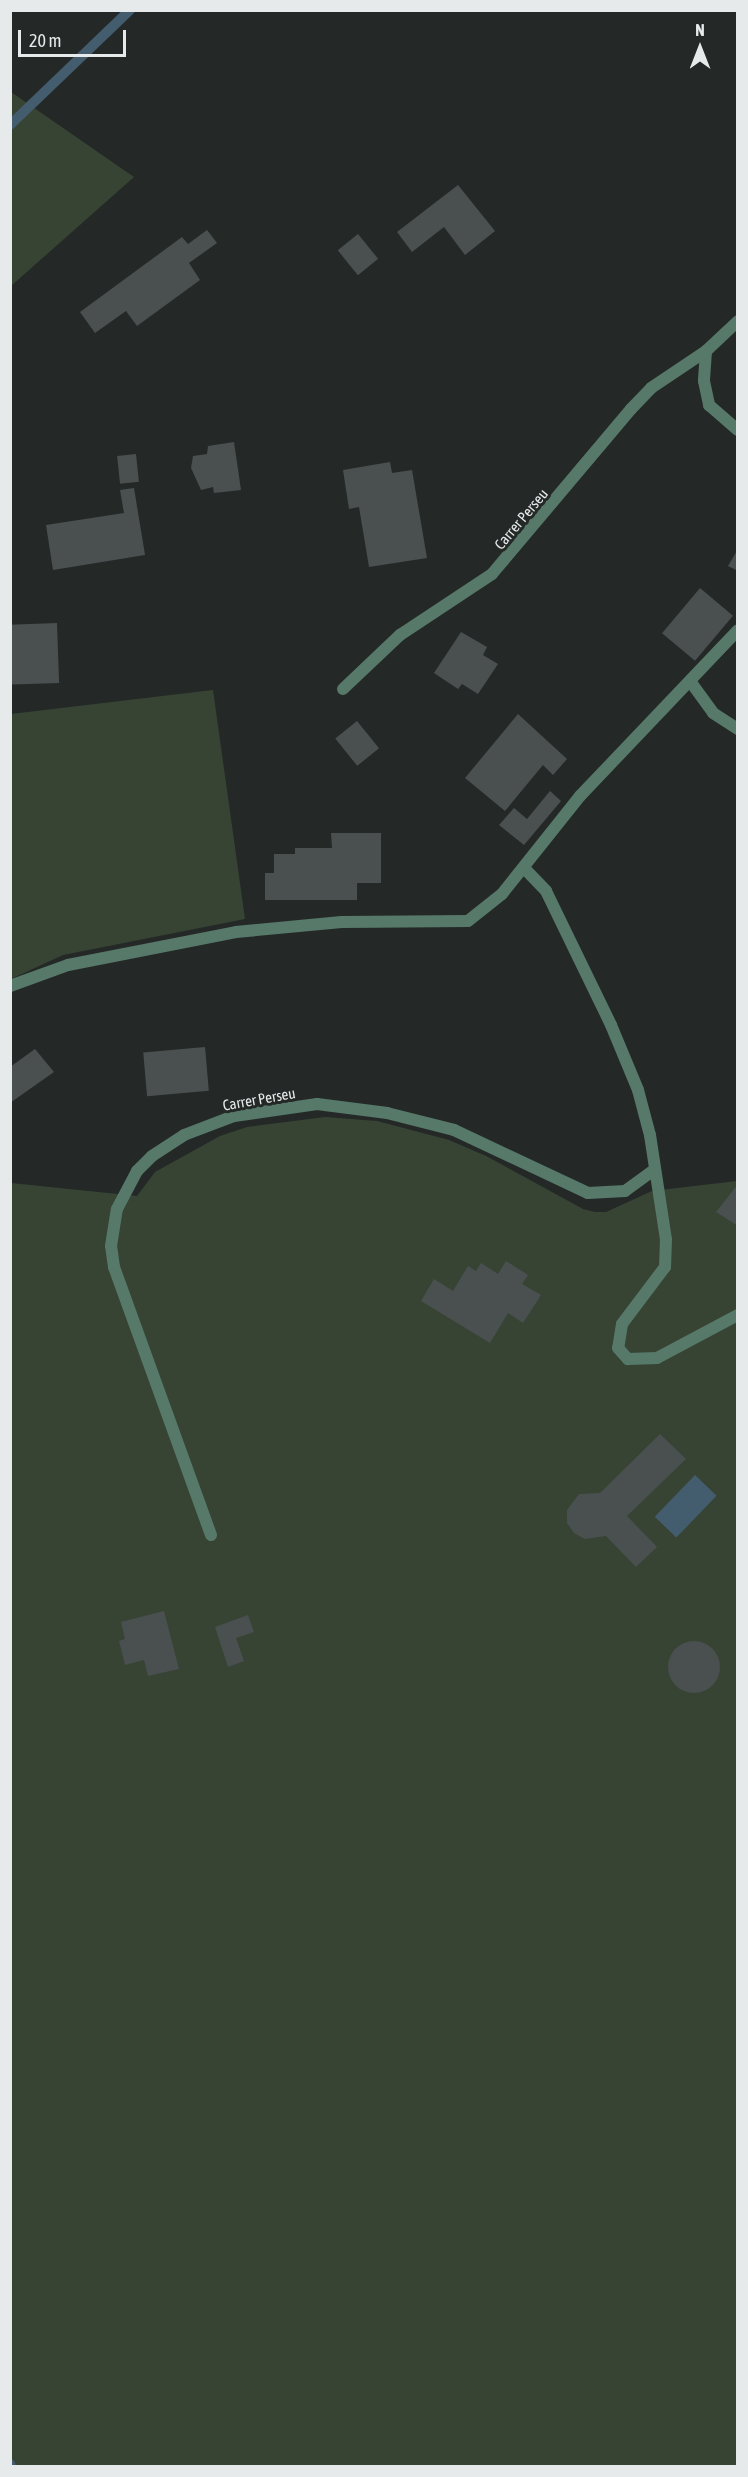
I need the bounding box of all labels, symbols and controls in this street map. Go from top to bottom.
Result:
scale bar [21,18,129,56]
north arrow [670,18,730,78]
text: N [695,21,705,39]
text: 20 m [29,30,61,51]
street label: Carrer Perseu [490,485,552,553]
street label: Carrer Perseu [221,1084,297,1114]

